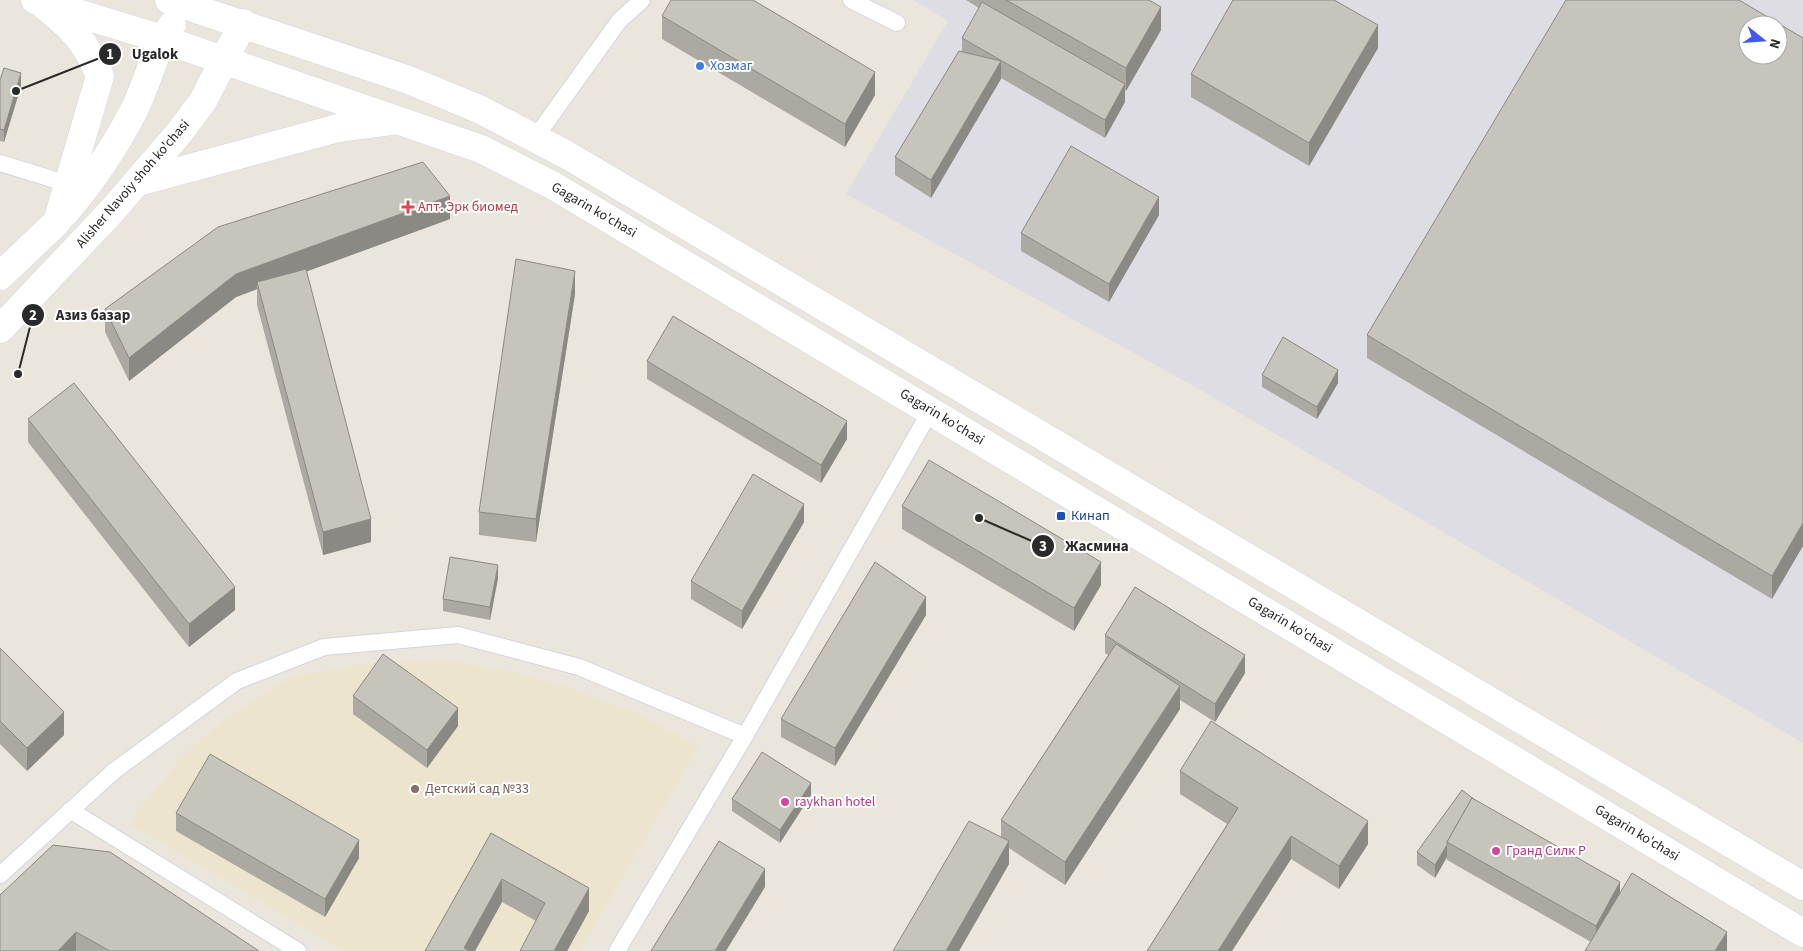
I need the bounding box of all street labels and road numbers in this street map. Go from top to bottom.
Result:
street label: Alisher Navoiy shoh ko'chasi [72,115,194,253]
street label: Gagarin ko'chasi [548,177,640,243]
street label: Gagarin ko'chasi [896,384,988,450]
street label: Gagarin ko'chasi [1244,592,1336,658]
street label: Gagarin ko'chasi [1591,800,1683,866]

